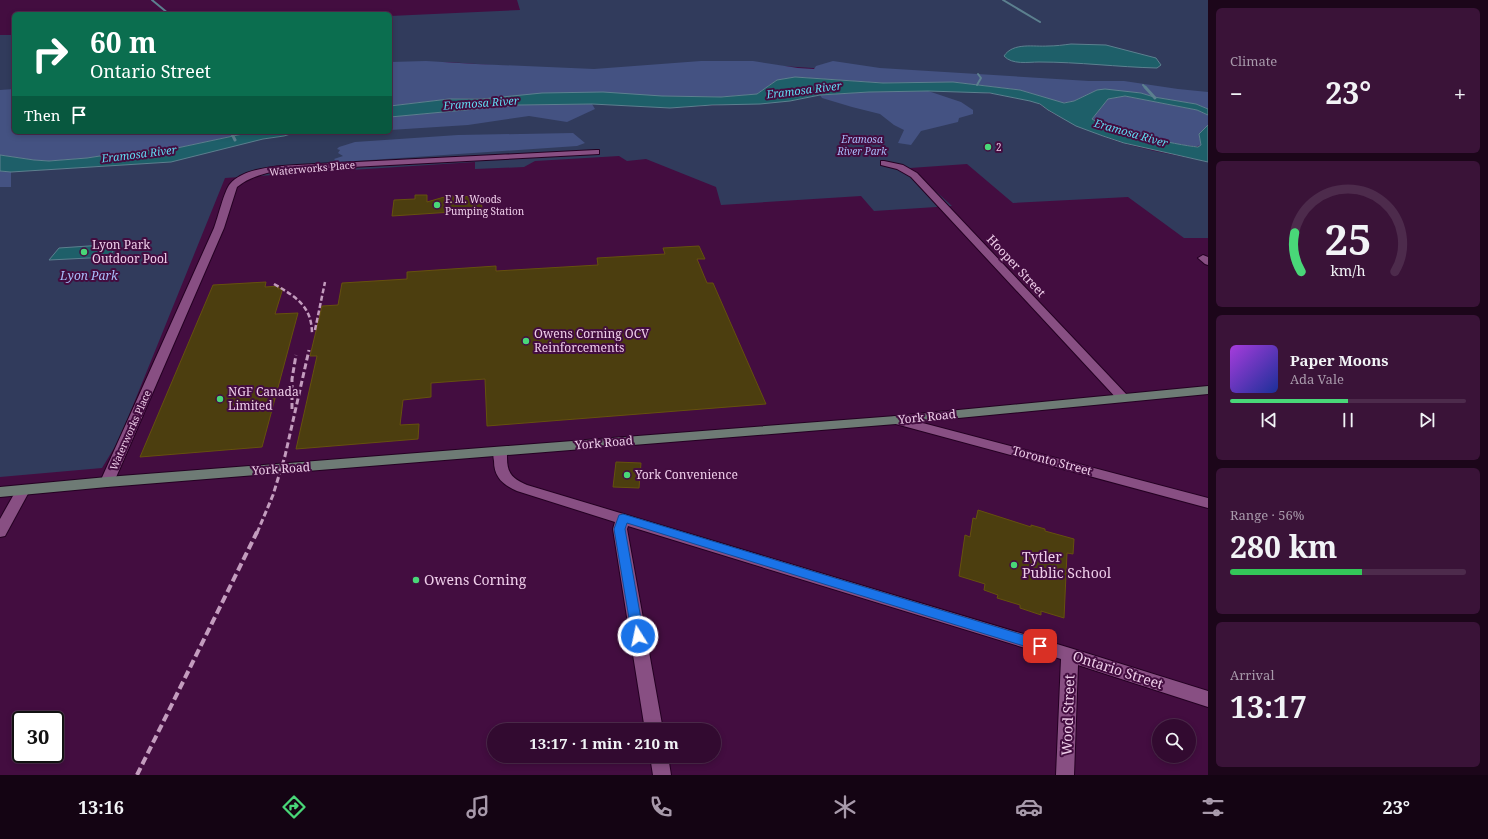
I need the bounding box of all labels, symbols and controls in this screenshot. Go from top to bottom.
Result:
text: 60 m [90,23,157,61]
icon: right [24,28,76,80]
text: Climate [1230,52,1277,70]
text: Ontario Street [90,59,211,83]
text: 23° [1325,72,1371,113]
water label: Eramosa River [764,77,843,102]
text: − [1230,78,1243,108]
text: + [1454,78,1466,108]
water label: Eramosa River [442,92,520,113]
icon: arrive [68,104,90,126]
text: Then [24,105,60,125]
water label: Eramosa River [1092,115,1170,150]
park label: Eramosa River Park [836,132,887,158]
place label: 2 [996,140,1002,154]
water label: Eramosa River [99,141,178,166]
marker: 2 [983,142,993,152]
street label: Waterworks Place [269,157,355,179]
place label: F. M. Woods Pumping Station [445,192,525,218]
marker: F. M. Woods Pumping Station [432,200,442,210]
text: 25 [1324,211,1372,267]
street label: Hooper Street [983,231,1050,300]
place label: Lyon Park Outdoor Pool [92,236,168,267]
marker: Lyon Park Outdoor Pool [79,247,89,257]
text: km/h [1330,261,1366,280]
park label: Lyon Park [59,267,119,284]
place label: Owens Corning OCV Reinforcements [534,325,650,356]
marker: Owens Corning OCV Reinforcements [521,336,531,346]
text: Paper Moons [1290,350,1389,370]
text: Ada Vale [1290,370,1344,388]
place label: NGF Canada Limited [228,383,299,414]
street label: Waterworks Place [106,388,154,472]
marker: NGF Canada Limited [215,394,225,404]
street label: York Road [896,405,957,428]
icon: previous [1258,409,1280,431]
icon: pause [1337,409,1359,431]
icon: next [1416,409,1438,431]
street label: York Road [573,431,634,454]
street label: Toronto Street [1010,442,1094,479]
street label: York Road [250,458,311,479]
place label: York Convenience [634,466,738,483]
marker: York Convenience [622,470,632,480]
text: Range · 56% [1230,506,1304,524]
text: 280 km [1230,526,1337,567]
place label: Tytler Public School [1022,547,1112,582]
marker: Tytler Public School [1009,560,1019,570]
place label: Owens Corning [424,570,527,589]
marker: Owens Corning [411,575,421,585]
position arrow [617,615,659,657]
pin [1023,629,1057,663]
icon: arrive [1029,635,1051,657]
street label: Ontario Street [1070,646,1166,693]
text: Arrival [1230,666,1274,684]
street label: Wood Street [1057,674,1078,756]
text: 13:17 [1230,686,1307,727]
speed limit sign: 30 [12,711,64,763]
map controls [1152,719,1196,763]
button: search [1152,719,1196,763]
text: 13:17 · 1 min · 210 m [529,733,679,753]
icon: directions [280,793,308,821]
icon: music [464,793,492,821]
icon: phone [647,793,675,821]
icon: climate [831,793,859,821]
icon: car [1015,793,1043,821]
icon: filters [1199,793,1227,821]
text: 13:16 [78,795,124,819]
text: 23° [1383,795,1410,819]

